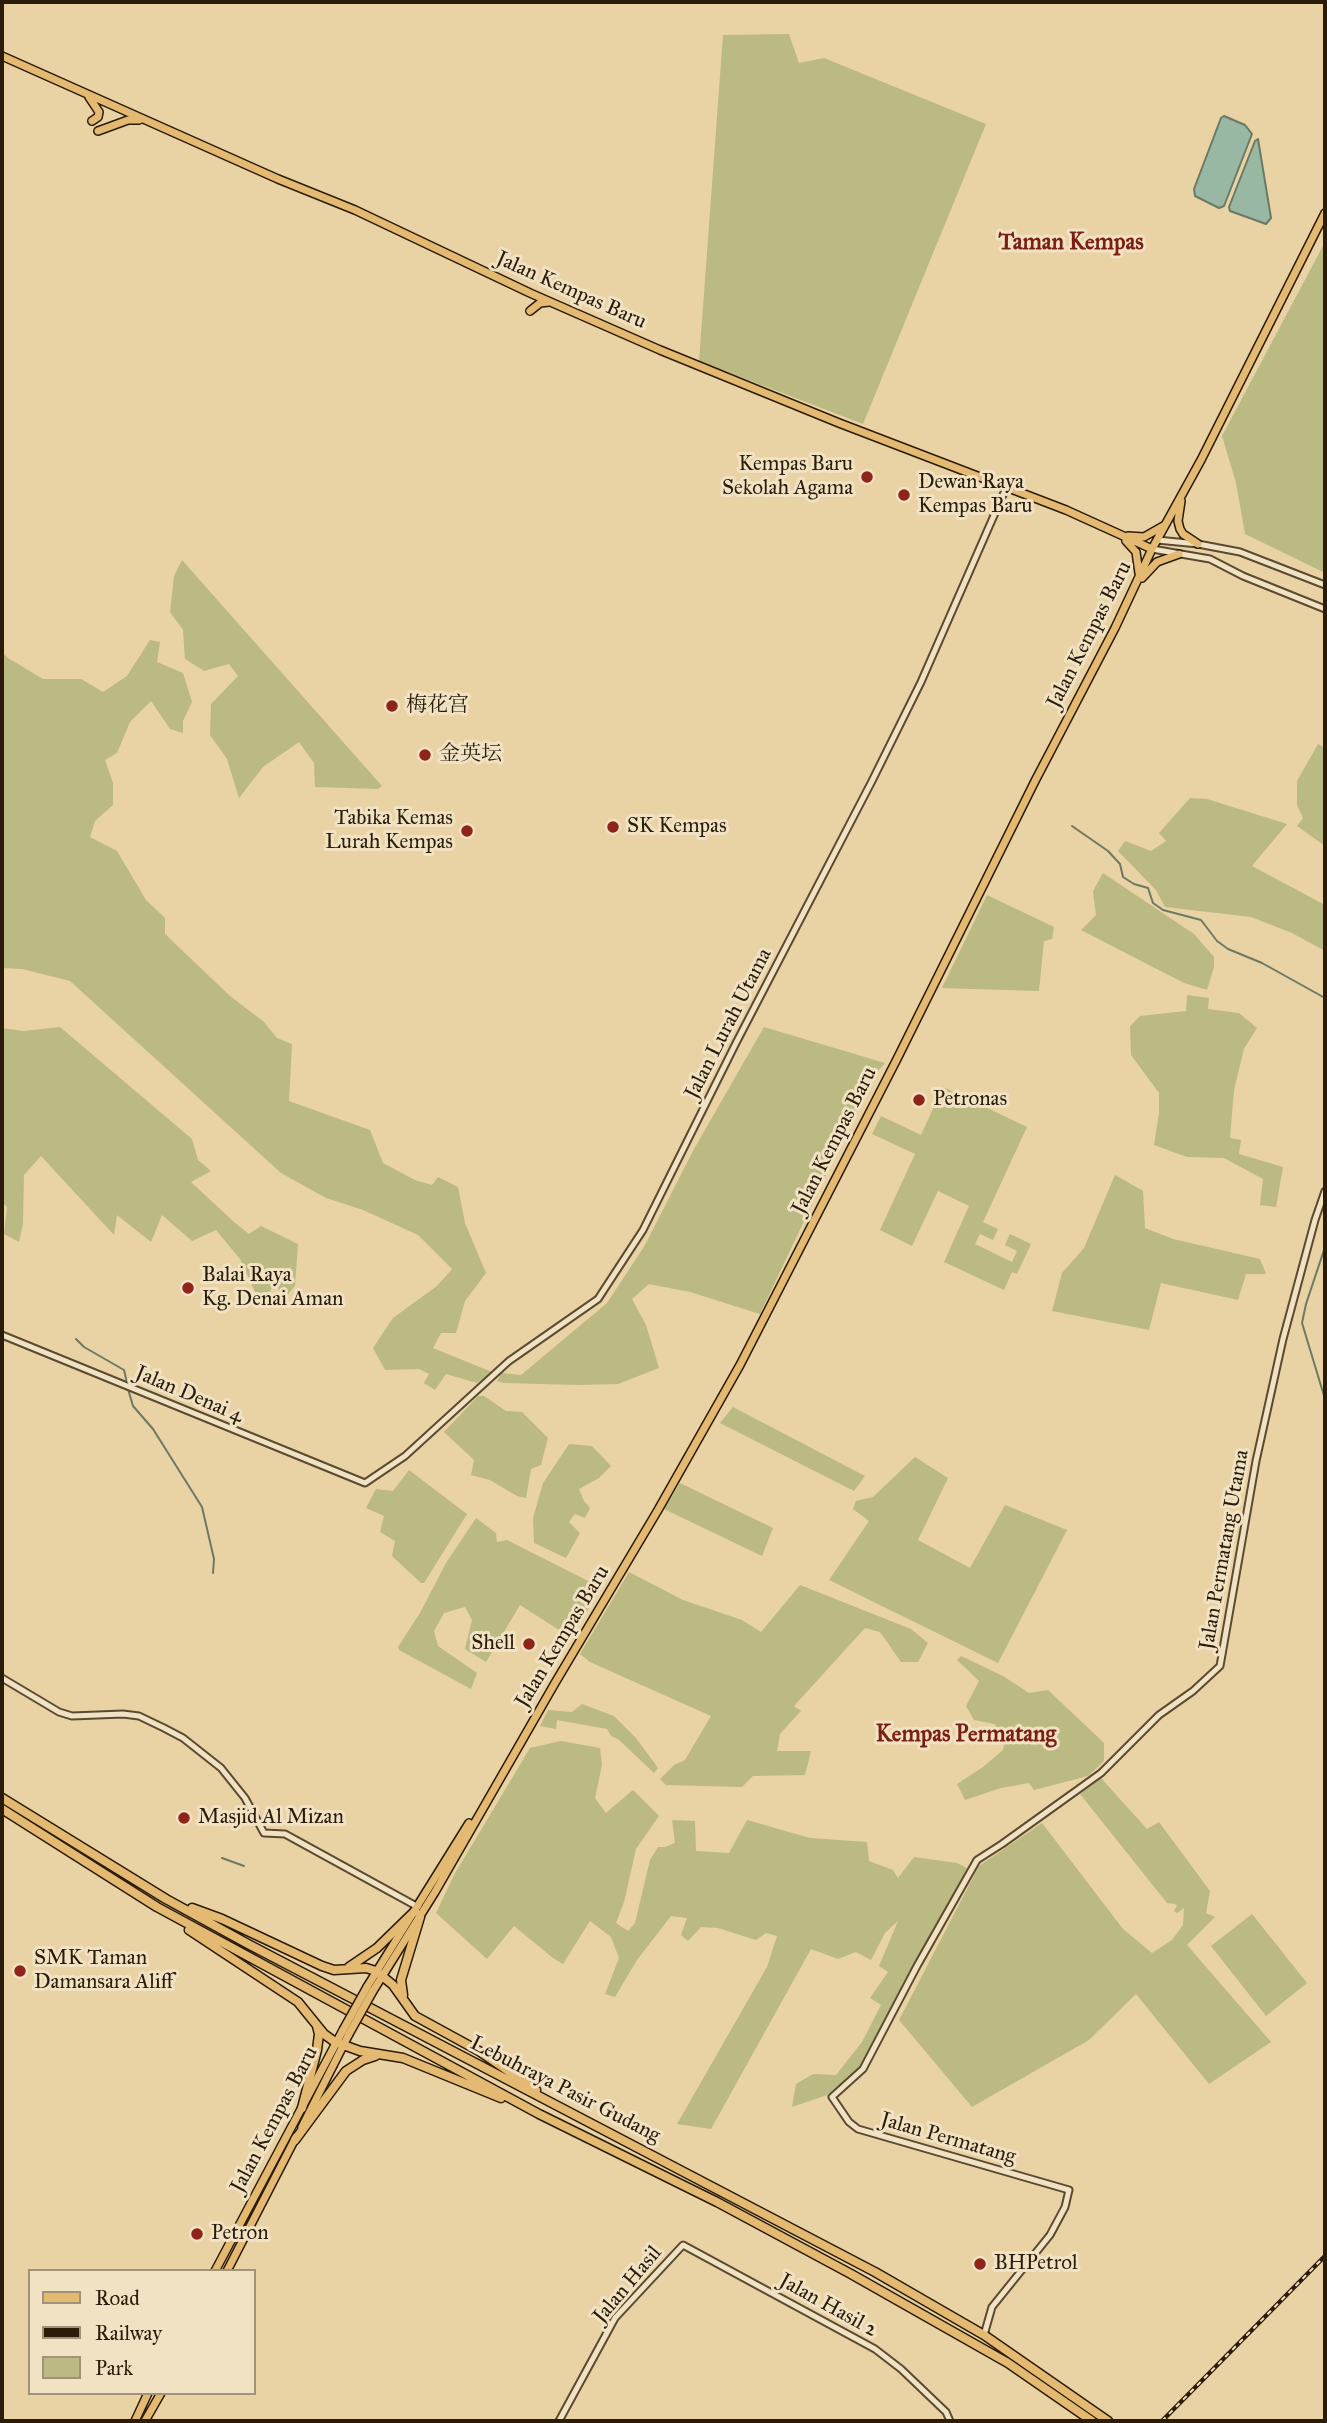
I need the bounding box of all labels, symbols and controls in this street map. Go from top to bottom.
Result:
district label: Taman Kempas [998,229,1144,257]
street label: Jalan Kempas Baru [492,247,650,335]
place label: Kempas Baru Sekolah Agama [722,452,853,502]
marker: Kempas Baru Sekolah Agama [859,469,875,485]
place label: Dewan Raya Kempas Baru [918,470,1033,520]
marker: Dewan Raya Kempas Baru [896,487,912,503]
street label: Jalan Kempas Baru [1042,557,1138,713]
place label: 梅花宫 [406,693,469,719]
marker: 梅花宫 [384,698,400,714]
place label: 金英坛 [439,742,502,768]
marker: 金英坛 [417,747,433,763]
place label: Tabika Kemas Lurah Kempas [325,806,453,856]
place label: SK Kempas [627,814,727,840]
marker: SK Kempas [605,819,621,835]
marker: Tabika Kemas Lurah Kempas [459,823,475,839]
street label: Jalan Lurah Utama [680,944,778,1104]
street label: Jalan Kempas Baru [787,1063,883,1219]
place label: Petronas [933,1087,1007,1113]
marker: Petronas [911,1092,927,1108]
place label: Balai Raya Kg. Denai Aman [202,1263,343,1313]
marker: Balai Raya Kg. Denai Aman [180,1280,196,1296]
street label: Jalan Denai 4 [131,1361,247,1429]
street label: Jalan Permatang Utama [1195,1448,1255,1652]
street label: Jalan Kempas Baru [511,1561,615,1713]
place label: Shell [471,1631,515,1657]
marker: Shell [521,1636,537,1652]
district label: Kempas Permatang [876,1721,1056,1749]
place label: Masjid Al Mizan [198,1805,344,1831]
marker: Masjid Al Mizan [176,1810,192,1826]
place label: SMK Taman Damansara Aliff [34,1946,173,1996]
marker: SMK Taman Damansara Aliff [12,1963,28,1979]
street label: Lebuhraya Pasir Gudang [466,2031,664,2149]
street label: Jalan Kempas Baru [226,2043,324,2197]
street label: Jalan Permatang [878,2108,1018,2170]
place label: Petron [211,2221,269,2247]
marker: Petron [189,2226,205,2242]
street label: Jalan Hasil [588,2241,668,2329]
place label: BHPetrol [994,2251,1078,2277]
marker: BHPetrol [972,2256,988,2272]
legend [28,2269,256,2395]
street label: Jalan Hasil 2 [775,2269,881,2343]
text: Road [95,2285,140,2311]
text: Railway [95,2320,162,2346]
text: Park [95,2355,133,2381]

